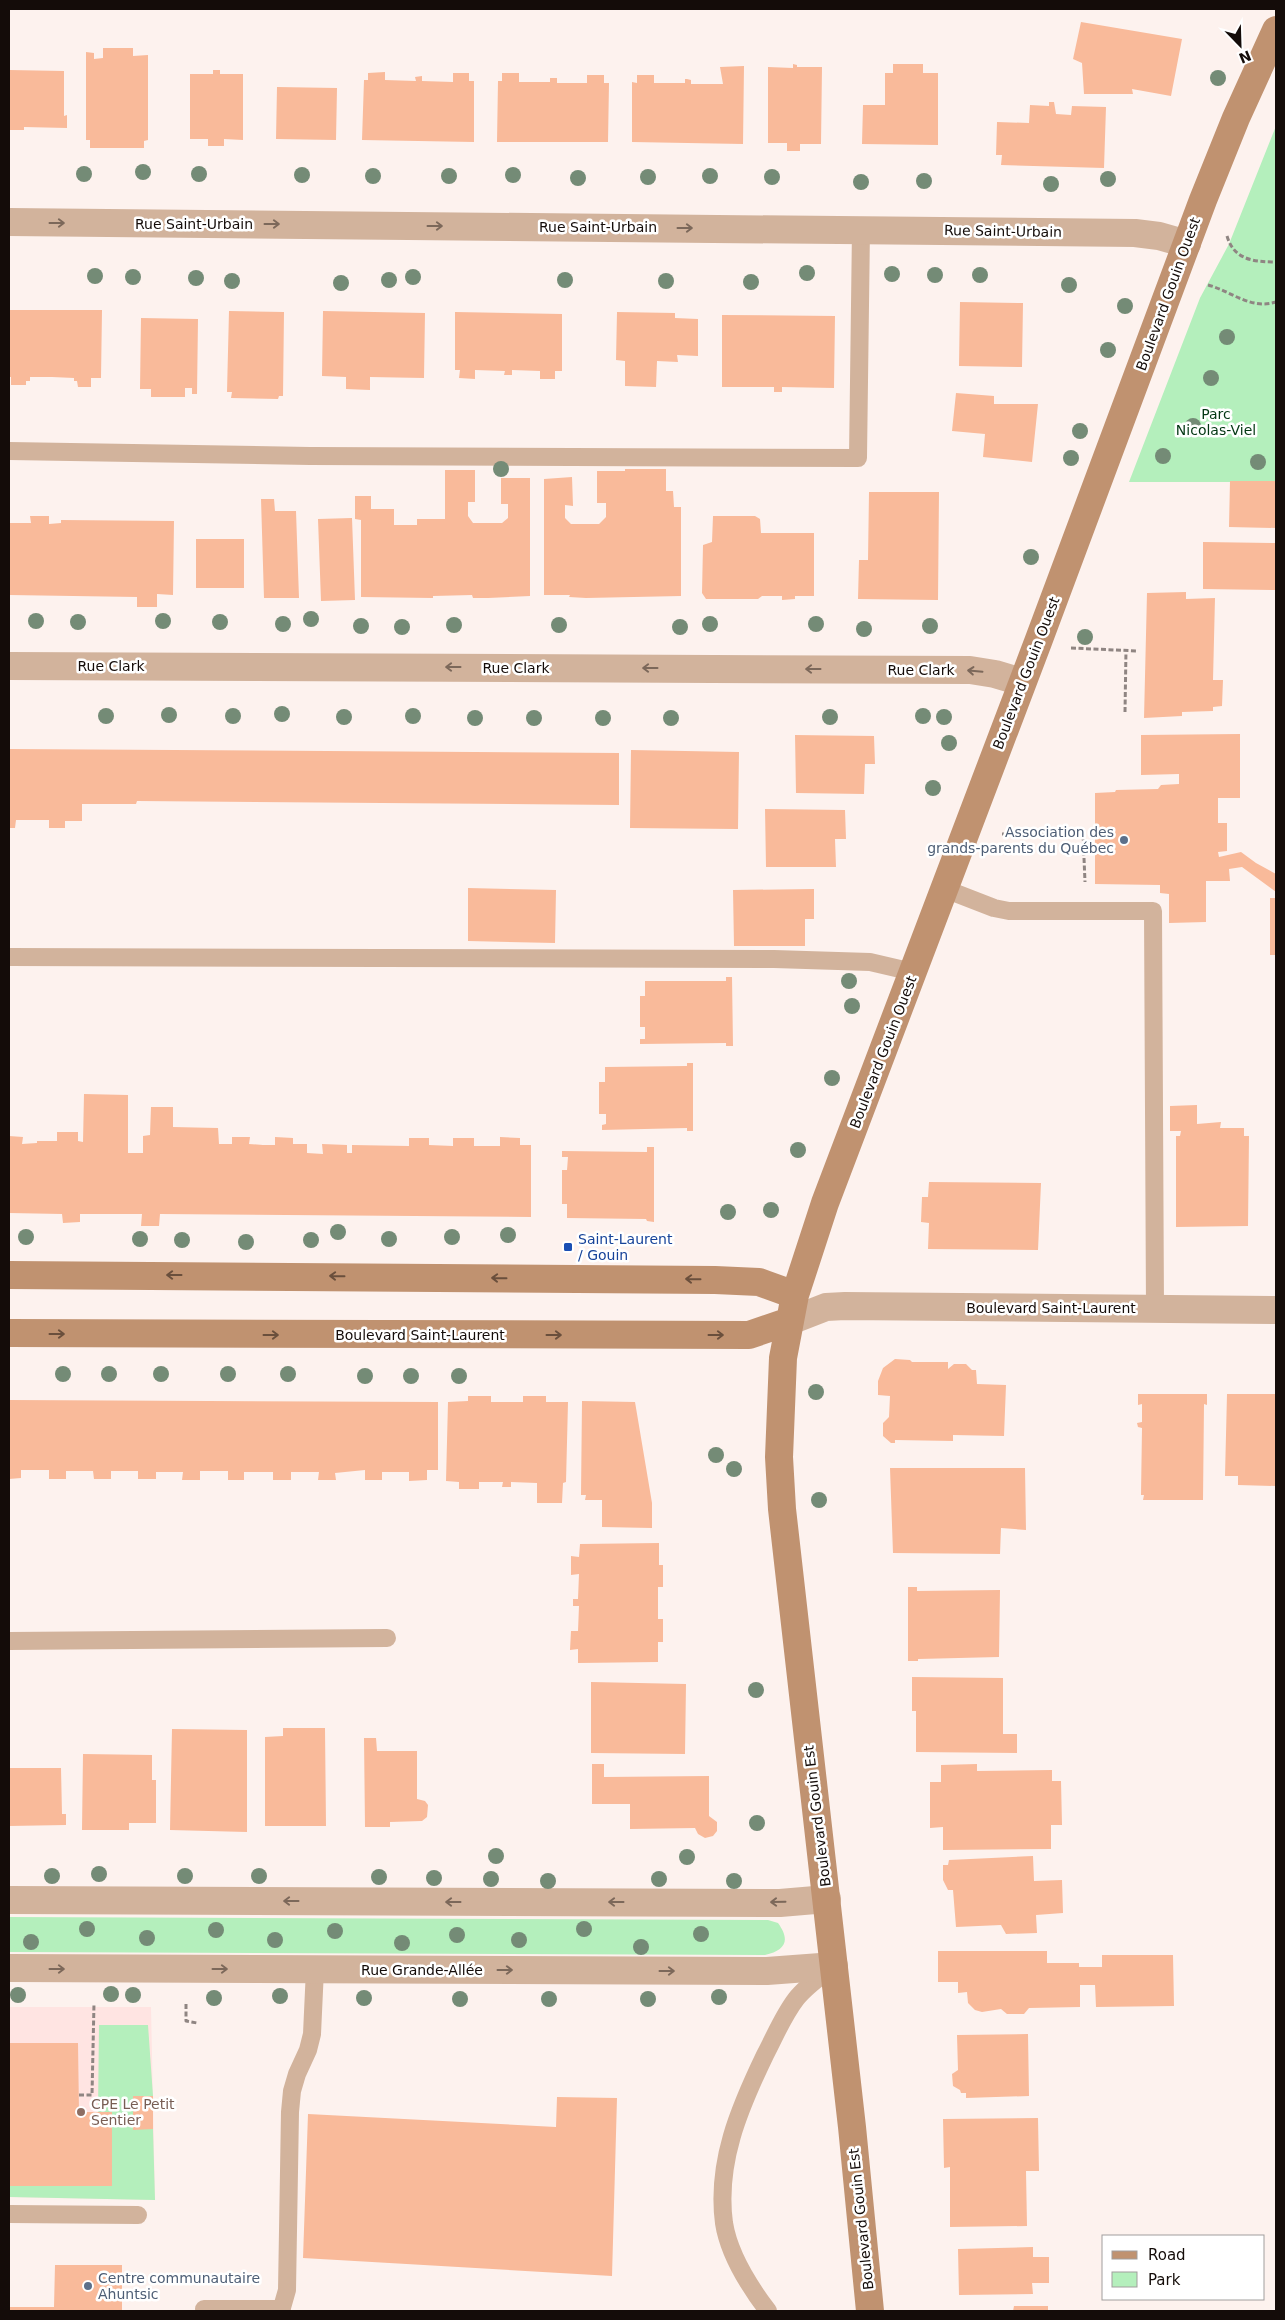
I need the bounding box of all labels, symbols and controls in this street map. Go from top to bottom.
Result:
north arrow [1215,20,1265,70]
text: N [1237,47,1254,67]
street label: Boulevard Gouin Ouest [1133,215,1203,373]
street label: Rue Saint-Urbain [135,216,253,232]
one-way arrow [49,218,65,228]
street label: Rue Saint-Urbain [539,219,657,235]
one-way arrow [264,220,280,229]
one-way arrow [426,221,443,231]
street label: Rue Saint-Urbain [944,222,1062,240]
one-way arrow [676,223,693,233]
park label: Parc Nicolas-Viel [1176,406,1256,438]
street label: Boulevard Gouin Ouest [989,594,1063,752]
street label: Rue Clark [77,658,145,674]
street label: Rue Clark [482,660,550,676]
street label: Rue Clark [887,662,955,678]
one-way arrow [445,663,461,672]
one-way arrow [642,663,658,673]
one-way arrow [805,664,821,674]
one-way arrow [967,666,983,675]
place label: Association des grands-parents du Québec [927,824,1114,856]
marker: Association des grands-parents du Québec [1118,834,1130,846]
street label: Boulevard Gouin Ouest [846,973,920,1131]
place label: Saint-Laurent / Gouin [578,1231,673,1263]
marker: Saint-Laurent / Gouin [562,1241,574,1253]
one-way arrow [166,1270,182,1280]
one-way arrow [329,1271,345,1281]
one-way arrow [491,1273,508,1283]
one-way arrow [685,1275,701,1284]
street label: Boulevard Saint-Laurent [966,1300,1136,1316]
street label: Boulevard Saint-Laurent [335,1327,505,1343]
one-way arrow [49,1329,65,1338]
one-way arrow [262,1330,279,1340]
one-way arrow [545,1330,561,1340]
one-way arrow [708,1330,724,1340]
street label: Boulevard Gouin Est [800,1744,834,1888]
one-way arrow [283,1896,299,1906]
one-way arrow [445,1897,462,1907]
one-way arrow [608,1897,624,1907]
one-way arrow [770,1897,786,1907]
street label: Rue Grande-Allée [361,1962,483,1978]
one-way arrow [49,1964,65,1974]
one-way arrow [212,1964,228,1974]
one-way arrow [496,1965,513,1975]
one-way arrow [659,1966,675,1976]
place label: CPE Le Petit Sentier [91,2096,175,2128]
marker: CPE Le Petit Sentier [75,2106,87,2118]
street label: Boulevard Gouin Est [846,2147,876,2291]
legend [1102,2235,1265,2300]
text: Road [1148,2246,1186,2264]
place label: Centre communautaire Ahuntsic [98,2270,260,2302]
text: Park [1148,2271,1181,2289]
marker: Centre communautaire Ahuntsic [82,2280,94,2292]

